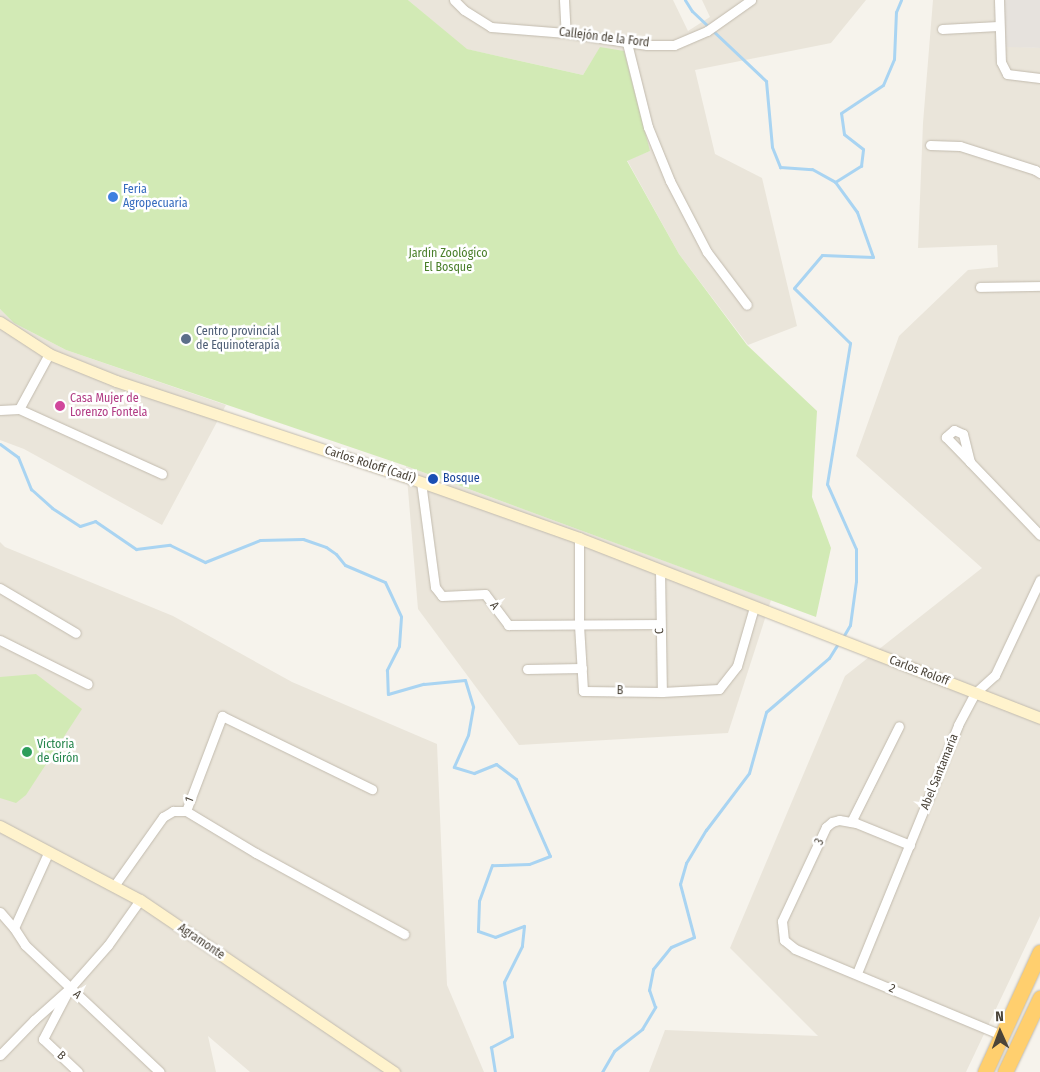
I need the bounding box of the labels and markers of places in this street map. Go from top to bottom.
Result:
place label: Feria Agropecuaria [123,183,188,211]
marker: Feria Agropecuaria [107,191,119,203]
place label: Centro provincial de Equinoterapía [196,325,280,353]
marker: Centro provincial de Equinoterapía [180,333,192,345]
place label: Casa Mujer de Lorenzo Fontela [70,392,147,420]
marker: Casa Mujer de Lorenzo Fontela [54,400,66,412]
place label: Bosque [443,472,480,486]
marker: Bosque [427,473,439,485]
place label: Victoria de Girón [37,738,79,766]
marker: Victoria de Girón [21,746,33,758]

